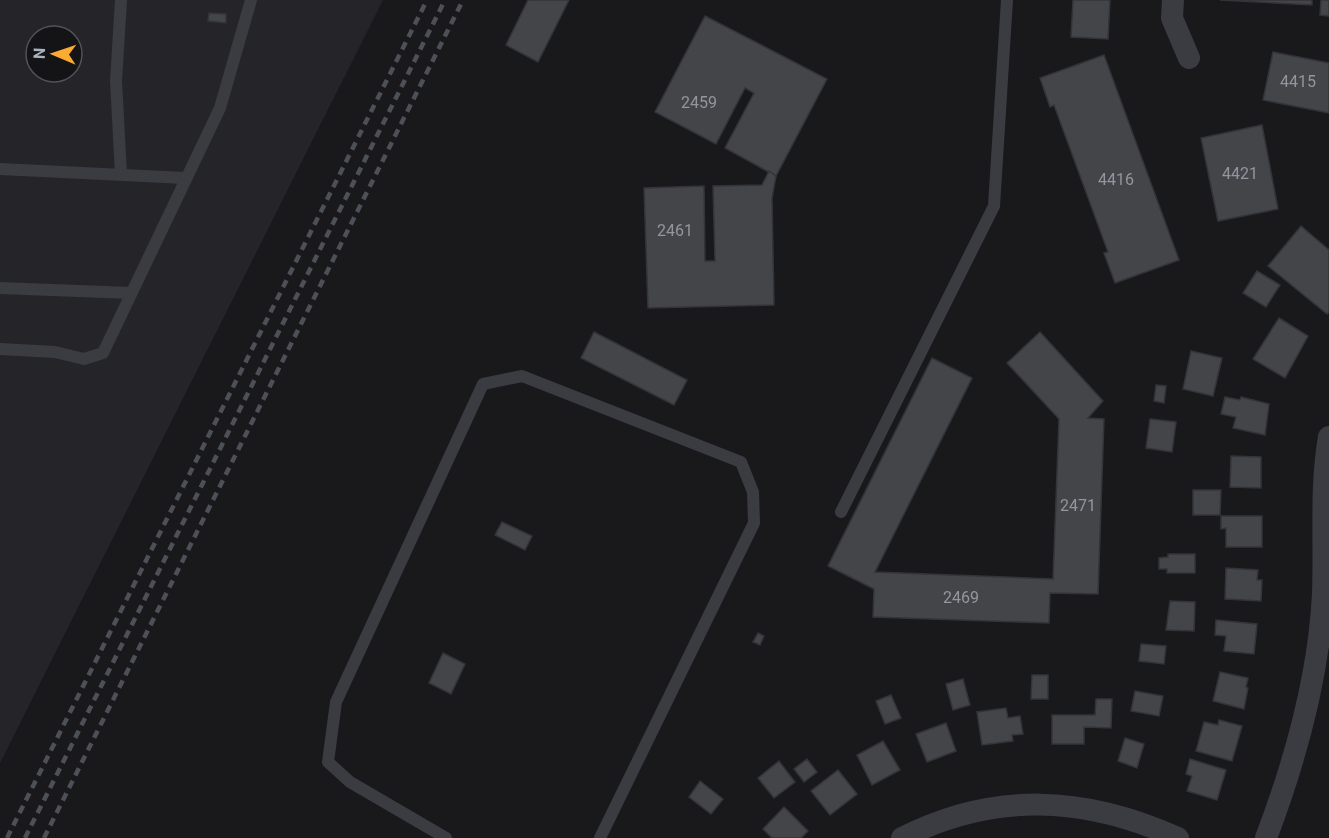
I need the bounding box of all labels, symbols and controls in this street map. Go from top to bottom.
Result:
north arrow [24,24,84,84]
text: N [30,48,49,59]
house number: 4415 [1280,72,1316,91]
house number: 2459 [681,93,717,112]
house number: 4421 [1222,164,1258,183]
house number: 4416 [1098,170,1134,189]
house number: 2461 [657,221,693,240]
house number: 2471 [1060,496,1096,515]
house number: 2469 [943,588,979,607]

